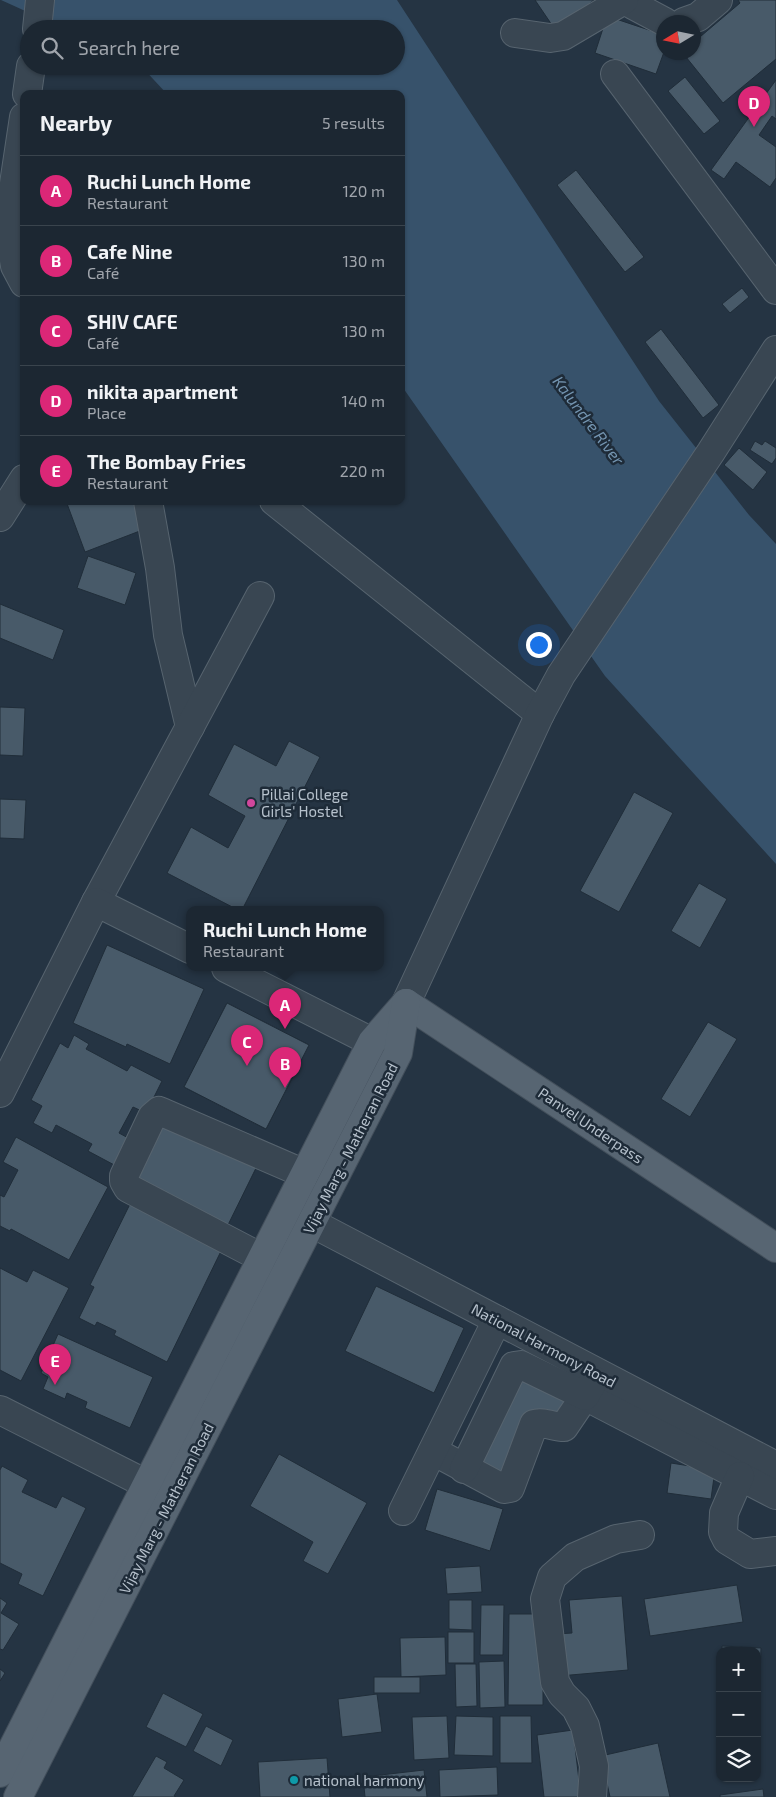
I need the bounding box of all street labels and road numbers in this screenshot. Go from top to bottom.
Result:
street label: Vijay Marg - Matheran Road [299,1059,402,1237]
street label: Panvel Underpass [535,1083,647,1167]
street label: National Harmony Road [469,1299,619,1391]
street label: Vijay Marg - Matheran Road [115,1419,218,1597]

